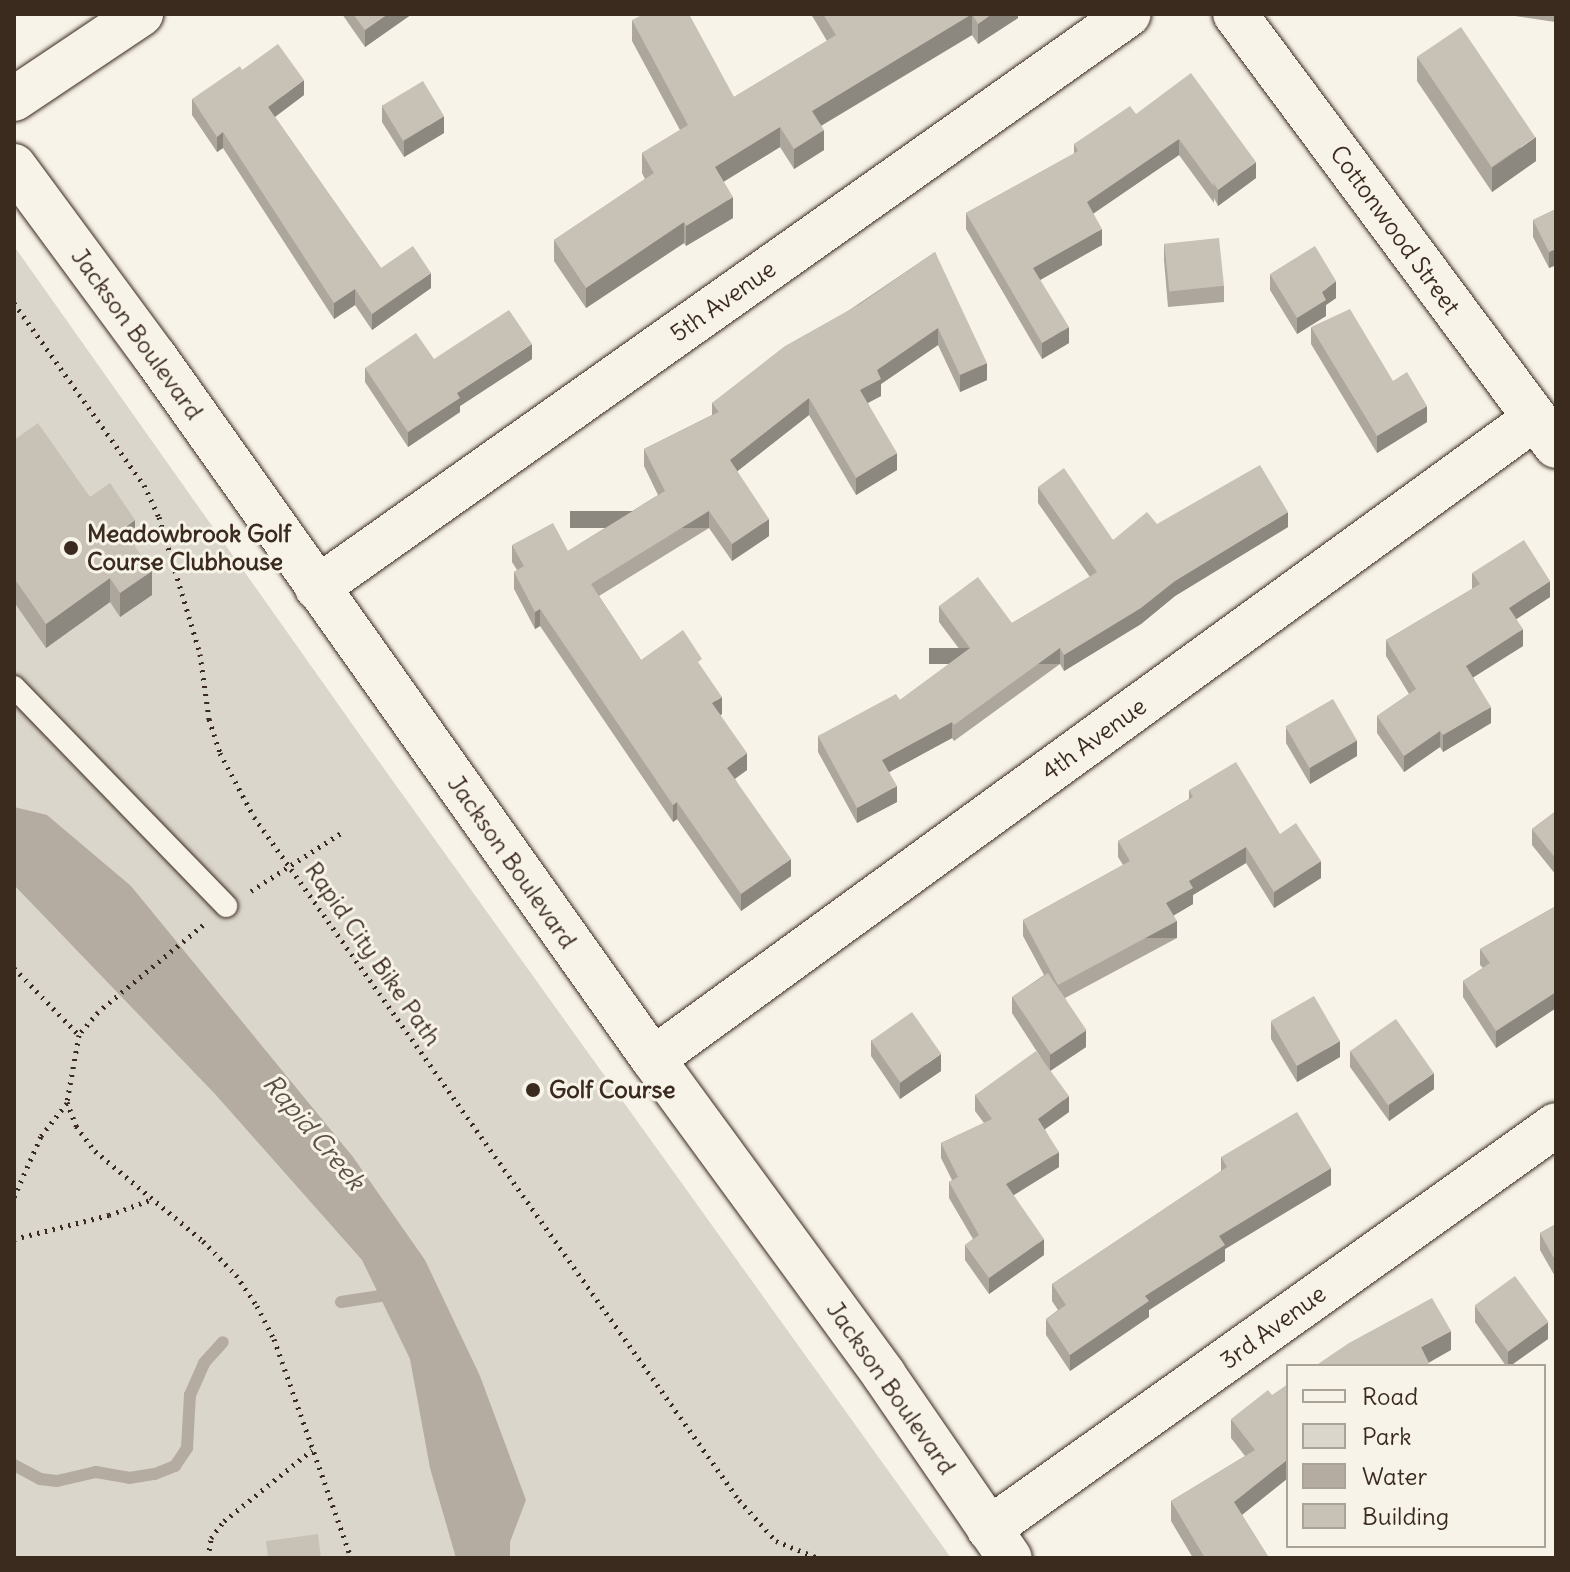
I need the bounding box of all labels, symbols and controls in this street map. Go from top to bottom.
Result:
street label: Cottonwood Street [1324,140,1466,320]
street label: Jackson Boulevard [65,243,209,425]
street label: 5th Avenue [665,254,781,348]
place label: Meadowbrook Golf Course Clubhouse [87,520,291,576]
marker: Meadowbrook Golf Course Clubhouse [62,539,80,557]
street label: 4th Avenue [1036,692,1152,786]
street label: Jackson Boulevard [442,770,582,954]
street label: Rapid City Bike Path [299,857,447,1051]
water label: Rapid Creek [257,1068,371,1196]
place label: Golf Course [549,1076,675,1104]
marker: Golf Course [524,1081,542,1099]
street label: 3rd Avenue [1215,1279,1331,1375]
street label: Jackson Boulevard [821,1296,961,1480]
legend [1286,1364,1546,1548]
text: Road [1362,1381,1418,1411]
text: Park [1362,1421,1412,1451]
text: Water [1362,1461,1427,1491]
text: Building [1362,1501,1449,1531]

